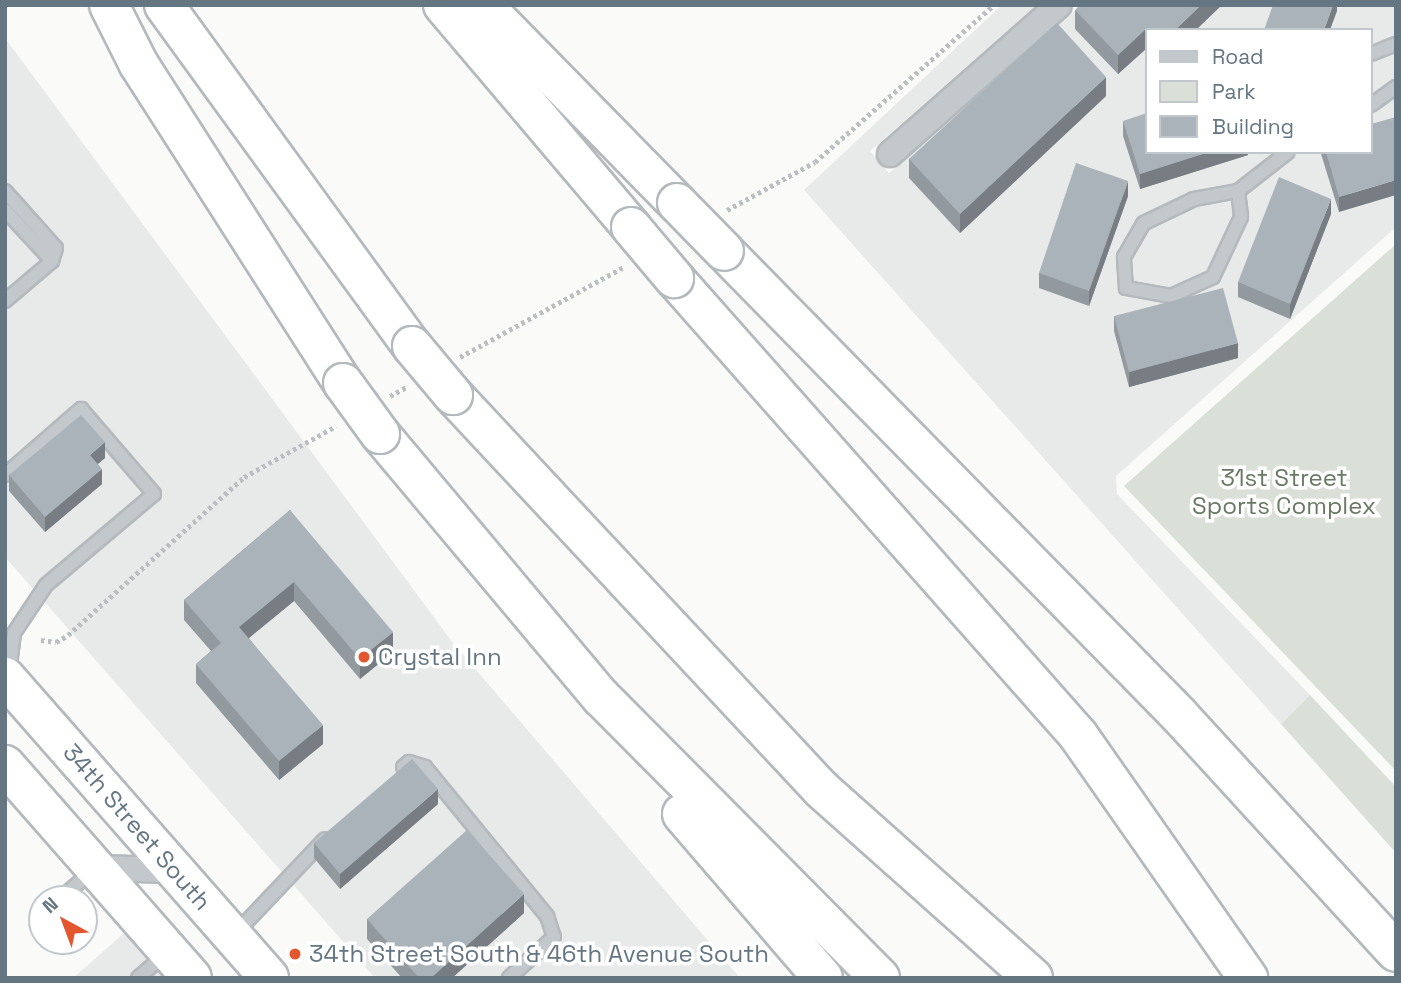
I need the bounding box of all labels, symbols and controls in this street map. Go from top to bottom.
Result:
legend [1146,28,1373,154]
text: Road [1212,43,1264,70]
text: Park [1212,78,1256,105]
text: Building [1212,113,1294,140]
park label: 31st Street Sports Complex [1192,464,1376,520]
place label: Crystal Inn [378,643,502,671]
marker: Crystal Inn [356,649,372,665]
street label: 34th Street South [57,738,217,916]
north arrow [28,885,98,955]
text: N [37,892,63,919]
place label: 34th Street South & 46th Avenue South [309,940,769,968]
marker: 34th Street South & 46th Avenue South [287,946,303,962]

